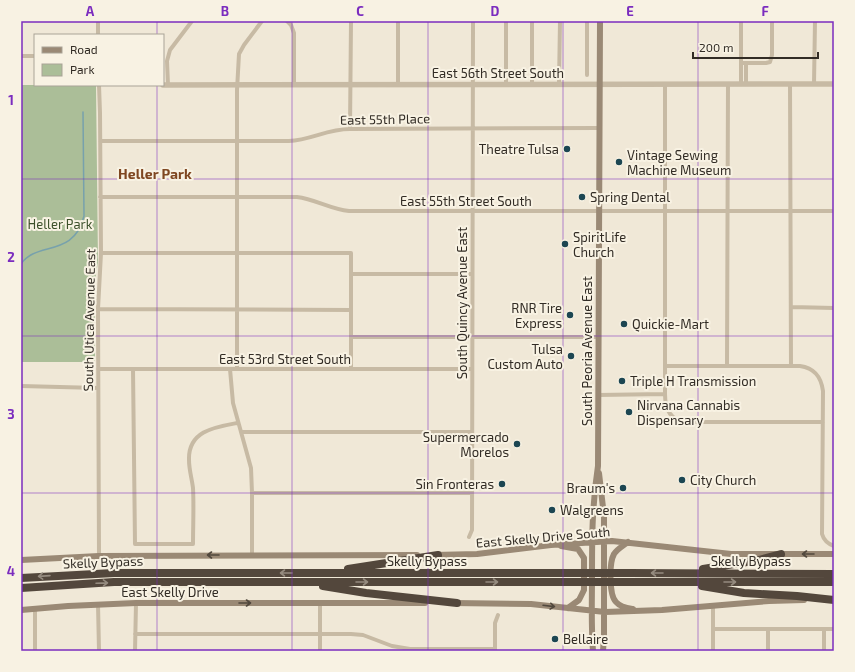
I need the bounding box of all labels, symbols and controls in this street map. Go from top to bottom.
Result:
text: A [86,3,95,19]
text: B [221,3,229,19]
text: C [356,3,364,19]
text: D [491,3,500,19]
text: E [626,3,634,19]
text: F [761,3,769,19]
legend [34,34,164,86]
scale bar [693,34,818,60]
text: 200 m [699,40,733,54]
text: Road [70,42,98,56]
text: Park [70,62,95,76]
street label: East 56th Street South [432,65,564,81]
text: 1 [8,92,14,108]
street label: East 55th Place [340,110,430,128]
place label: Theatre Tulsa [479,141,559,157]
marker: Theatre Tulsa [562,144,572,154]
place label: Vintage Sewing Machine Museum [627,147,731,178]
marker: Vintage Sewing Machine Museum [614,157,624,167]
district label: Heller Park [118,165,192,182]
place label: Spring Dental [590,189,670,205]
marker: Spring Dental [577,192,587,202]
street label: East 55th Street South [400,193,532,209]
park label: Heller Park [28,216,93,232]
street label: South Quincy Avenue East [454,227,470,379]
place label: SpiritLife Church [573,229,626,260]
marker: SpiritLife Church [560,239,570,249]
street label: South Utica Avenue East [80,248,98,392]
text: 2 [7,249,15,265]
street label: South Peoria Avenue East [579,276,595,426]
place label: RNR Tire Express [511,300,562,331]
marker: RNR Tire Express [565,310,575,320]
place label: Quickie-Mart [632,316,709,332]
marker: Quickie-Mart [619,319,629,329]
place label: Tulsa Custom Auto [487,341,563,372]
street label: East 53rd Street South [219,351,351,367]
marker: Tulsa Custom Auto [566,351,576,361]
place label: Triple H Transmission [630,373,756,389]
marker: Triple H Transmission [617,376,627,386]
place label: Nirvana Cannabis Dispensary [637,397,740,428]
text: 3 [7,406,15,422]
marker: Nirvana Cannabis Dispensary [624,407,634,417]
place label: Supermercado Morelos [423,429,509,460]
marker: Supermercado Morelos [512,439,522,449]
place label: City Church [690,472,756,488]
marker: City Church [677,475,687,485]
place label: Sin Fronteras [415,476,494,492]
marker: Sin Fronteras [497,479,507,489]
place label: Braum's [567,480,615,496]
marker: Braum's [618,483,628,493]
place label: Walgreens [560,502,624,518]
marker: Walgreens [547,505,557,515]
street label: East Skelly Drive South [475,523,611,551]
one-way arrow [802,550,815,558]
one-way arrow [207,551,220,559]
street label: Skelly Bypass [63,553,143,571]
street label: Skelly Bypass [387,553,467,569]
street label: Skelly Bypass [711,553,791,569]
text: 4 [7,563,15,579]
one-way arrow [280,569,293,577]
one-way arrow [651,569,664,577]
one-way arrow [38,573,51,580]
one-way arrow [355,578,368,586]
one-way arrow [485,578,498,586]
one-way arrow [723,578,736,586]
one-way arrow [95,579,108,587]
street label: East Skelly Drive [121,584,219,600]
one-way arrow [238,599,251,607]
one-way arrow [542,602,555,610]
place label: Bellaire [563,631,608,647]
marker: Bellaire [550,634,560,644]

